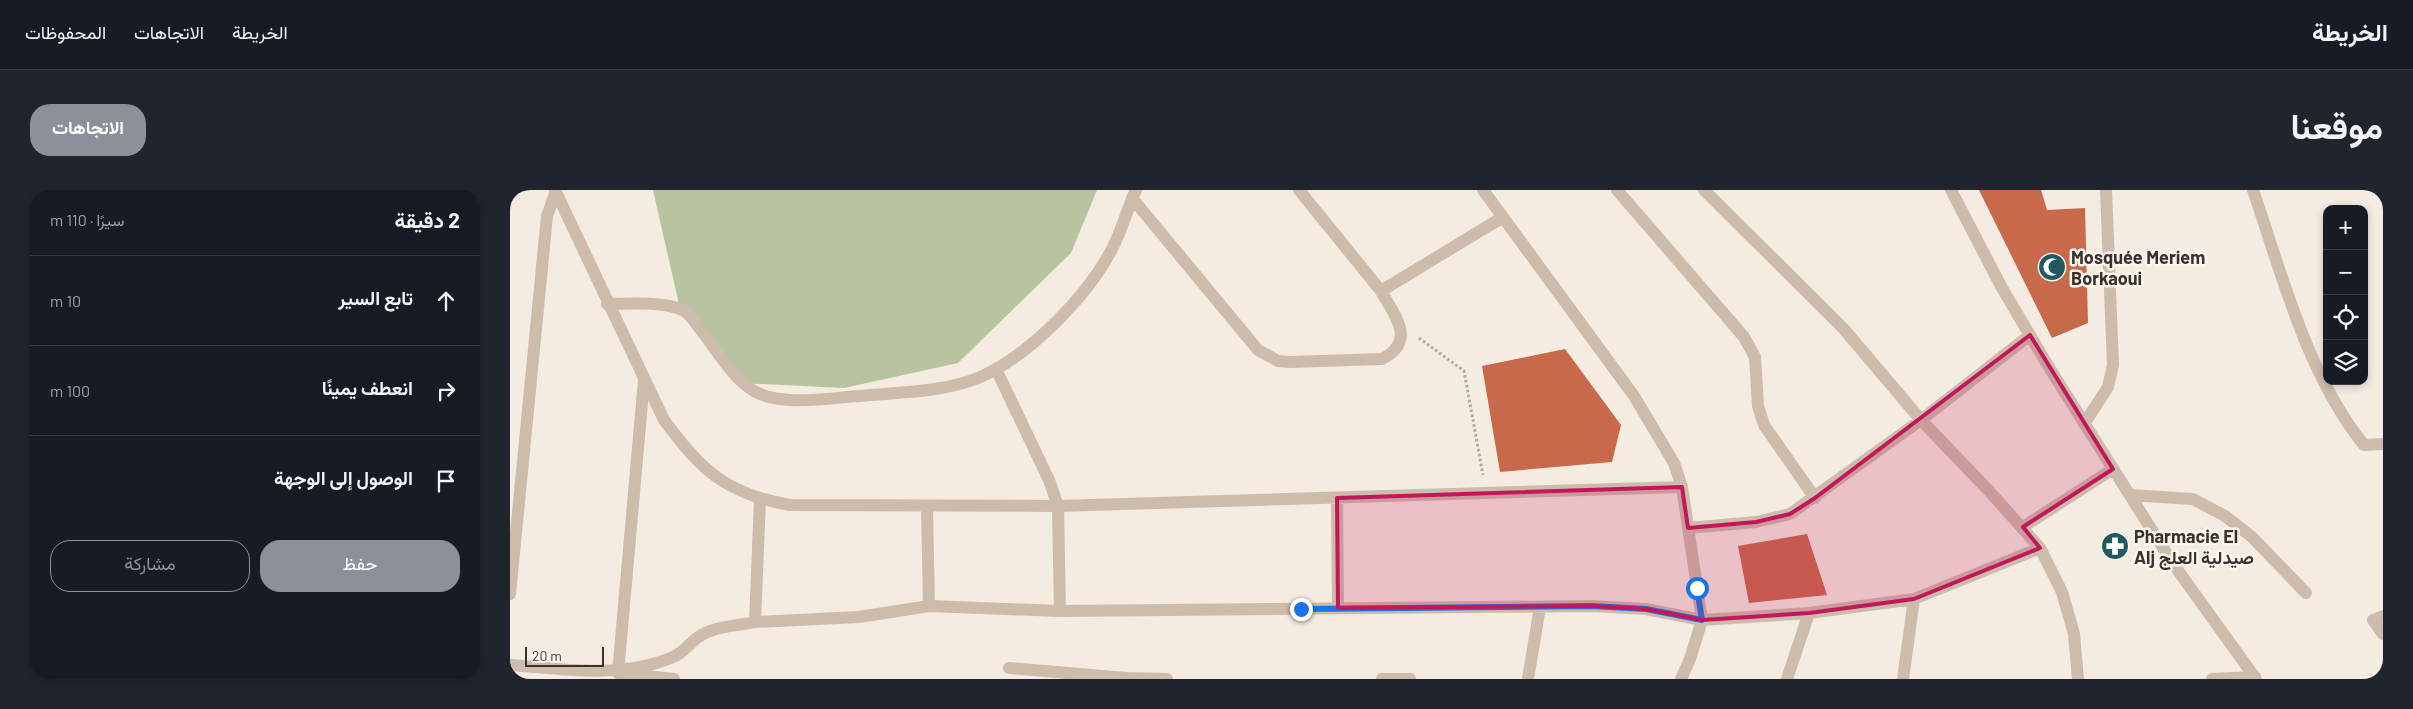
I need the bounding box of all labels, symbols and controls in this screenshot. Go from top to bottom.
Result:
text: الخريطة [2312,17,2388,46]
text: المحفوظات [25,21,106,43]
text: الاتجاهات [134,21,204,43]
text: الخريطة [232,21,288,43]
button: الاتجاهات [30,104,146,156]
text: موقعنا [2290,104,2383,146]
map controls [2323,205,2368,385]
button: + [2323,205,2368,250]
text: 2 دقيقة [395,207,460,232]
text: سيرًا · 110 m [50,210,124,229]
place label: Mosquée Meriem Borkaoui [2071,246,2205,289]
button: − [2323,250,2368,295]
mosque icon: Mosquée Meriem Borkaoui [2037,252,2067,282]
text: تابع السير [338,286,413,309]
icon: ahead [432,287,460,315]
text: 10 m [50,291,81,310]
button: locate [2323,295,2368,340]
button: layers [2323,340,2368,385]
text: انعطف يمينًا [322,376,413,399]
icon: right [432,377,460,405]
text: 100 m [50,381,90,400]
text: الوصول إلى الوجهة [274,466,413,489]
icon: arrive [432,467,460,495]
place label: Pharmacie El Alj صيدلية العلج [2134,525,2254,570]
pharmacy icon: Pharmacie El Alj صيدلية العلج [2100,531,2130,561]
button: مشاركة [50,540,250,592]
button: حفظ [260,540,460,592]
route start [1686,577,1709,600]
route end [1290,598,1313,621]
scale bar [525,644,604,667]
text: 20 m [532,647,562,664]

